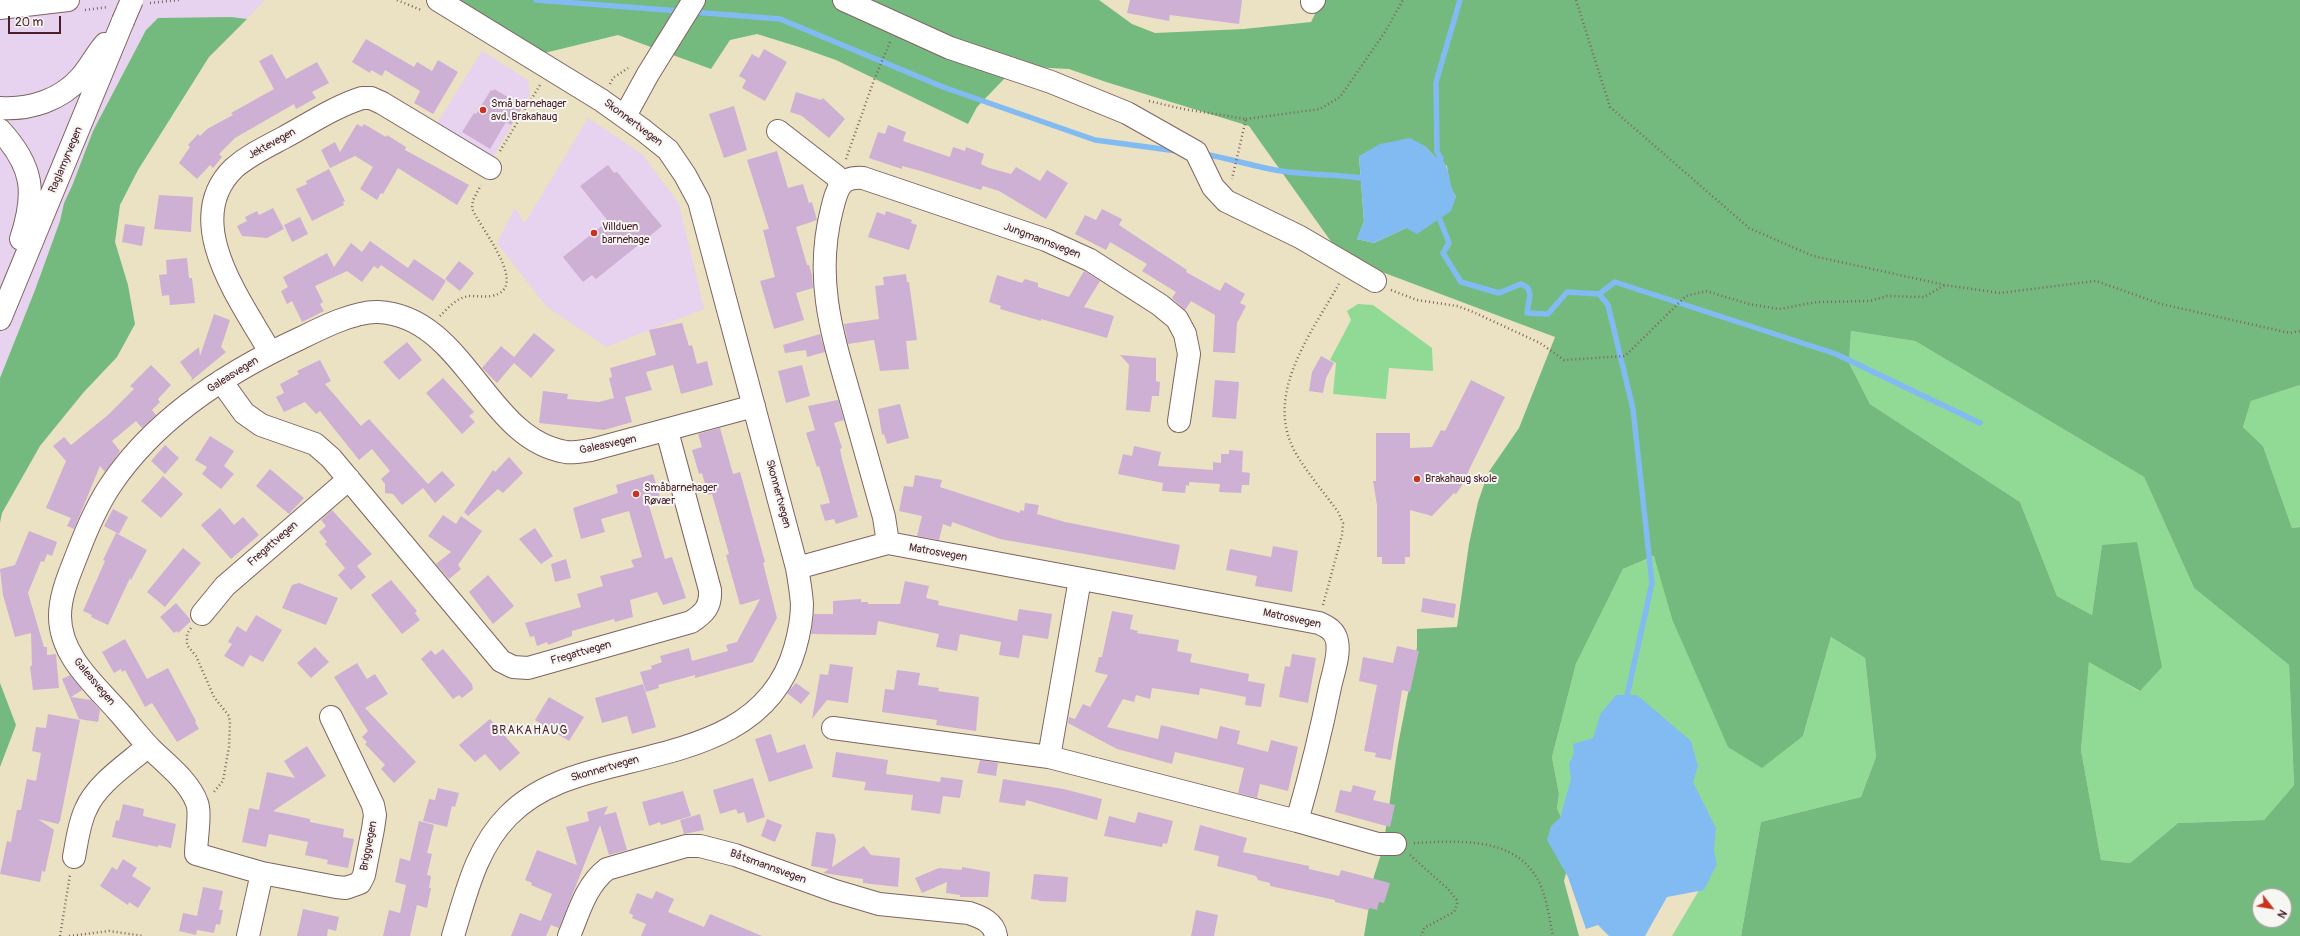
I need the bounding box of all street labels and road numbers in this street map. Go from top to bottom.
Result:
street label: Skonnertvegen [601,97,665,149]
street label: Raglamyrvegen [46,125,86,195]
street label: Jektevegen [246,126,298,162]
street label: Jungmannsvegen [1002,220,1082,262]
street label: Galeasvegen [205,354,261,396]
street label: Galeasvegen [578,433,638,457]
street label: Skonnertvegen [763,458,793,530]
street label: Fregattvegen [245,519,301,569]
street label: Matrosvegen [908,541,968,565]
street label: Matrosvegen [1262,606,1322,632]
street label: Fregattvegen [549,638,613,668]
street label: Galeasvegen [70,656,118,708]
street label: Skonnertvegen [569,753,641,785]
street label: Briggvegen [358,820,380,872]
street label: Båtsmannsvegen [728,847,808,887]

